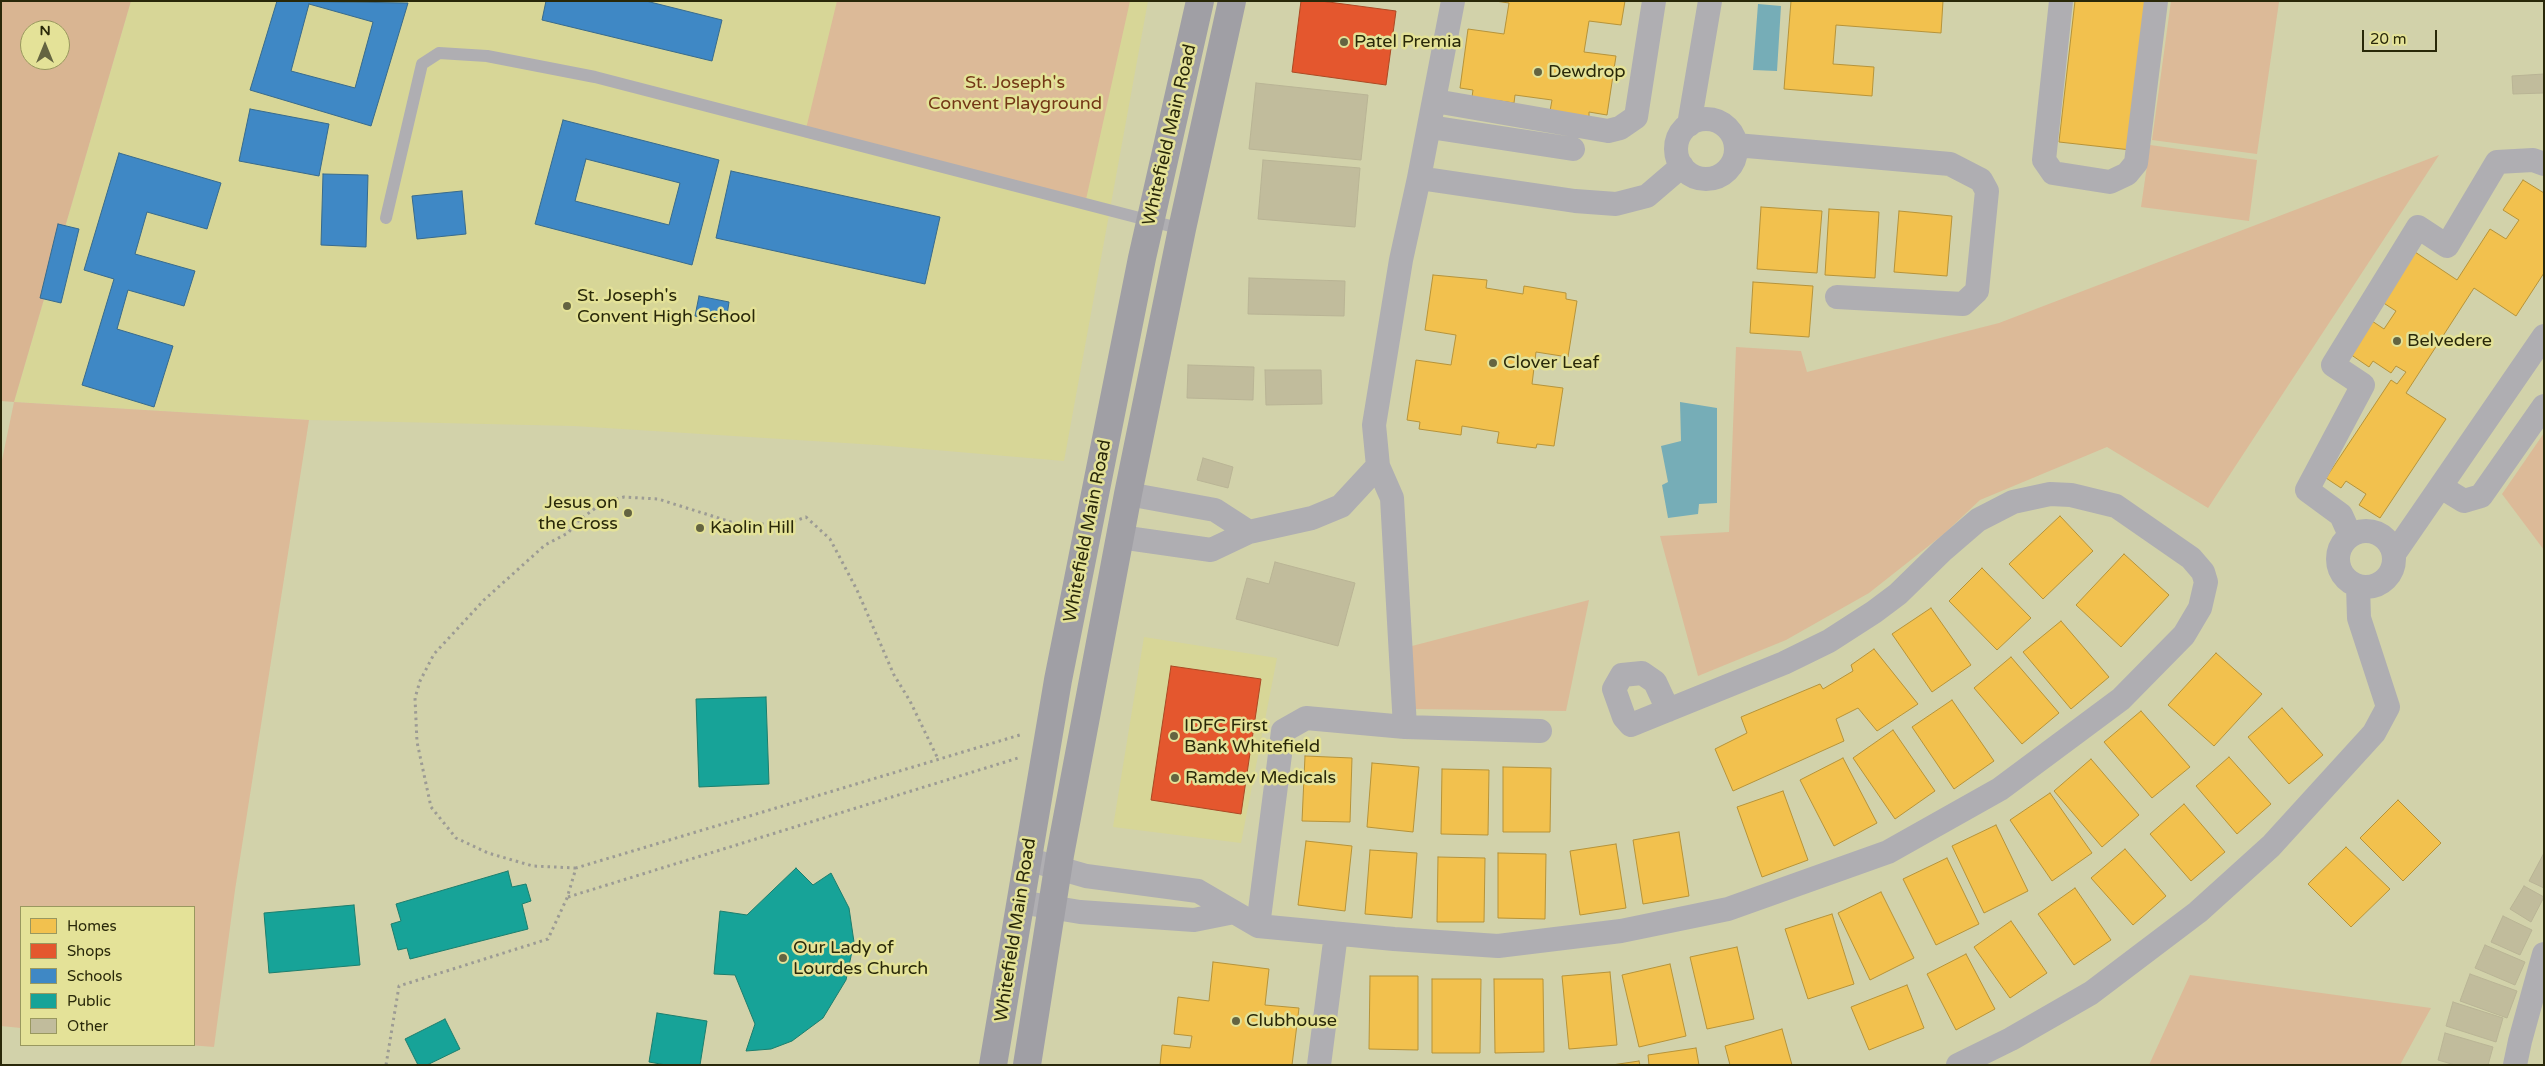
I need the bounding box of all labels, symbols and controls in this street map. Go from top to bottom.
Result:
north arrow [20,20,70,70]
scale bar [2365,20,2440,52]
text: N [39,22,51,39]
text: 20 m [2370,30,2407,48]
place label: Patel Premia [1354,31,1462,53]
marker: Patel Premia [1338,36,1350,48]
street label: Whitefield Main Road [1139,42,1201,228]
place label: Dewdrop [1548,61,1626,83]
marker: Dewdrop [1532,66,1544,78]
park label: St. Joseph's Convent Playground [928,72,1102,115]
place label: St. Joseph's Convent High School [577,285,756,328]
marker: St. Joseph's Convent High School [561,300,573,312]
place label: Belvedere [2407,330,2492,352]
marker: Belvedere [2391,335,2403,347]
place label: Clover Leaf [1503,352,1599,374]
marker: Clover Leaf [1487,357,1499,369]
street label: Whitefield Main Road [1060,438,1116,624]
place label: Jesus on the Cross [538,492,618,534]
marker: Jesus on the Cross [622,507,634,519]
place label: Kaolin Hill [710,517,795,539]
marker: Kaolin Hill [694,522,706,534]
place label: IDFC First Bank Whitefield [1184,715,1320,758]
marker: IDFC First Bank Whitefield [1168,730,1180,742]
place label: Ramdev Medicals [1185,767,1336,789]
marker: Ramdev Medicals [1169,772,1181,784]
street label: Whitefield Main Road [991,837,1041,1023]
legend [20,906,195,1046]
text: Homes [67,917,117,935]
place label: Our Lady of Lourdes Church [793,937,928,980]
text: Shops [67,942,111,960]
marker: Our Lady of Lourdes Church [777,952,789,964]
text: Schools [67,967,123,985]
text: Public [67,992,111,1010]
place label: Clubhouse [1246,1010,1337,1032]
marker: Clubhouse [1230,1015,1242,1027]
text: Other [67,1017,108,1035]

